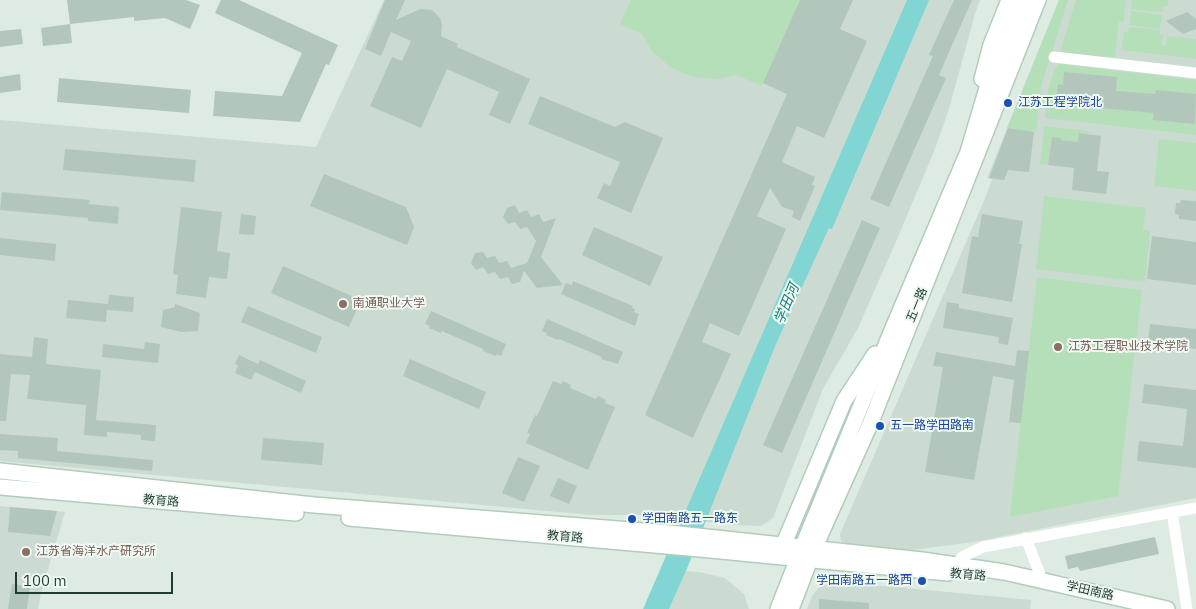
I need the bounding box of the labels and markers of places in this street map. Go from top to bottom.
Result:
place label: 江苏工程学院北 [1018,96,1102,110]
marker: 江苏工程学院北 [1002,97,1014,109]
place label: 南通职业大学 [353,297,425,311]
marker: 南通职业大学 [337,298,349,310]
place label: 江苏工程职业技术学院 [1068,340,1188,354]
marker: 江苏工程职业技术学院 [1052,341,1064,353]
place label: 五一路学田路南 [890,419,974,433]
marker: 五一路学田路南 [874,420,886,432]
place label: 学田南路五一路东 [642,512,738,526]
marker: 学田南路五一路东 [626,513,638,525]
place label: 江苏省海洋水产研究所 [36,545,156,559]
marker: 江苏省海洋水产研究所 [20,546,32,558]
place label: 学田南路五一路西 [816,574,912,588]
marker: 学田南路五一路西 [916,575,928,587]

